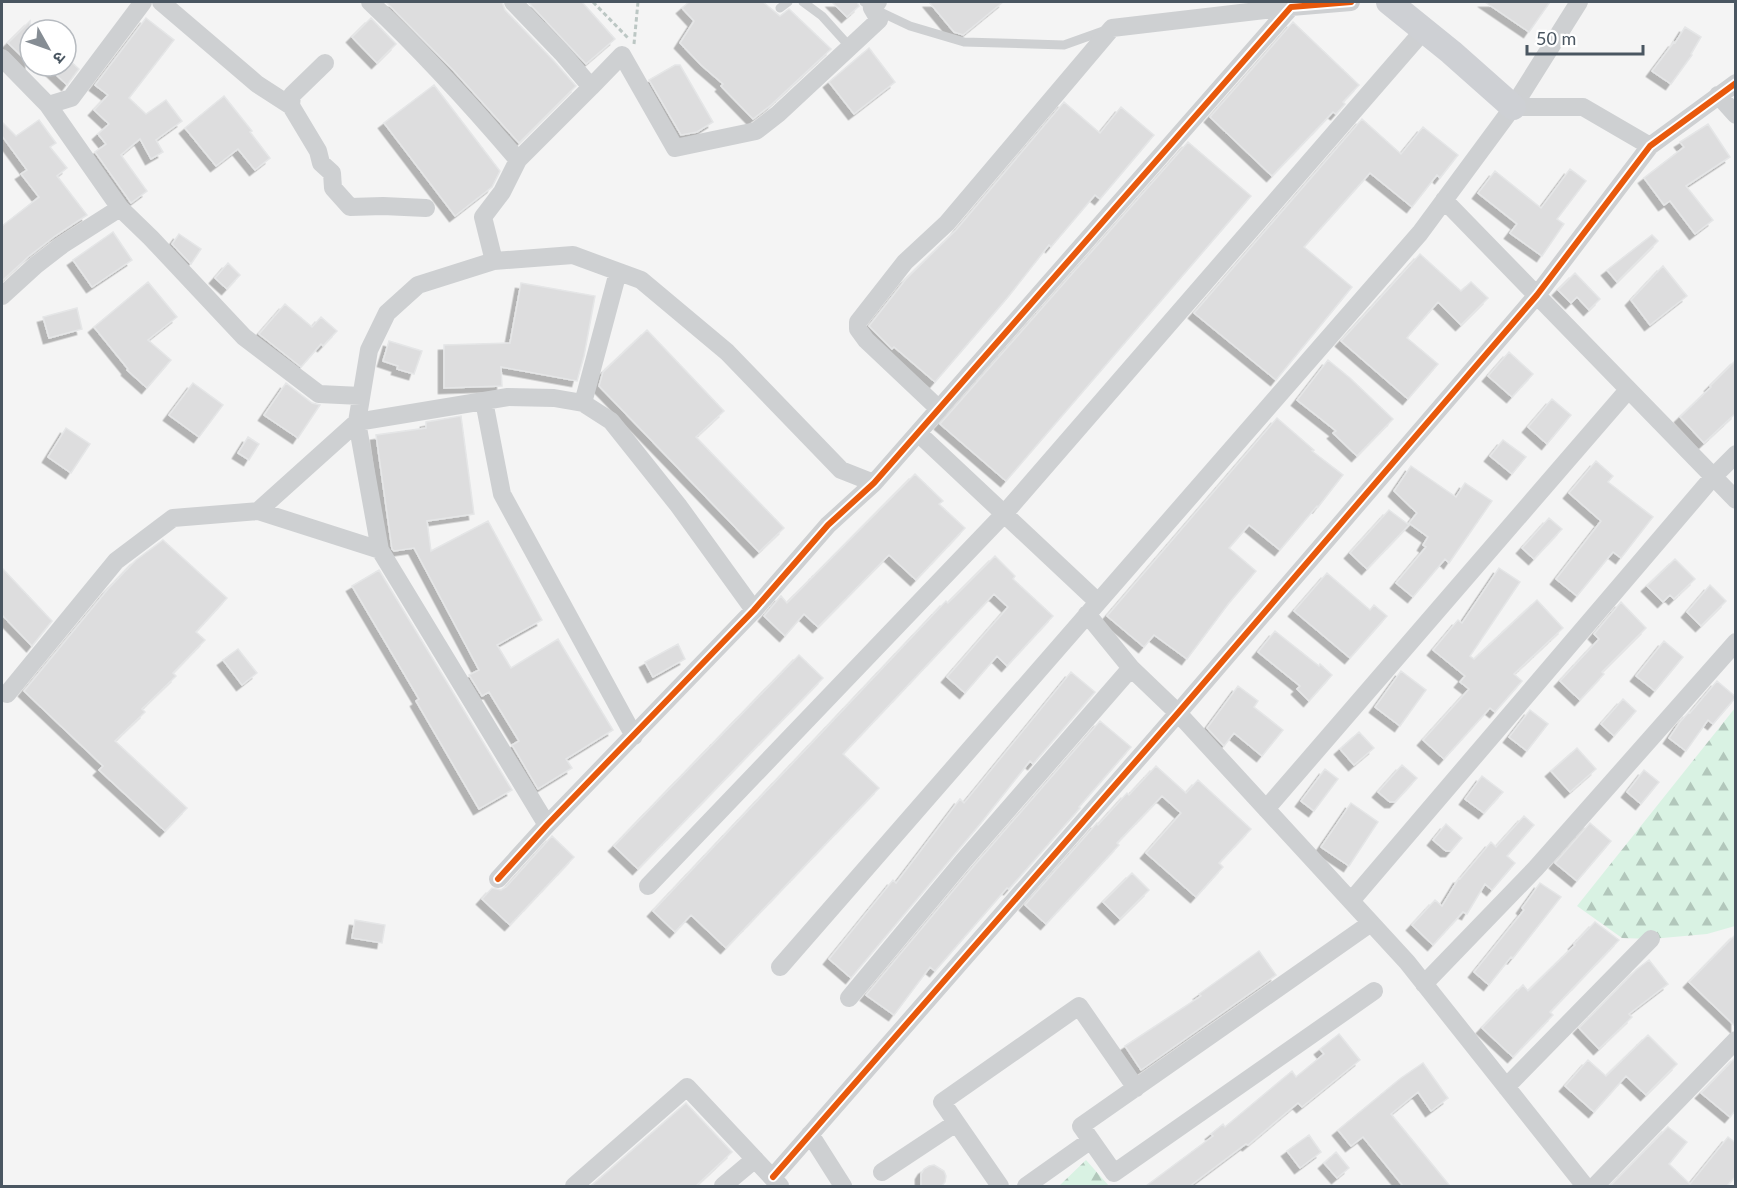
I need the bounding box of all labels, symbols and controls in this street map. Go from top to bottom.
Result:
north arrow [18,18,78,78]
scale bar [1527,18,1642,56]
text: 50 m [1536,27,1576,49]
text: उ [49,48,70,68]

